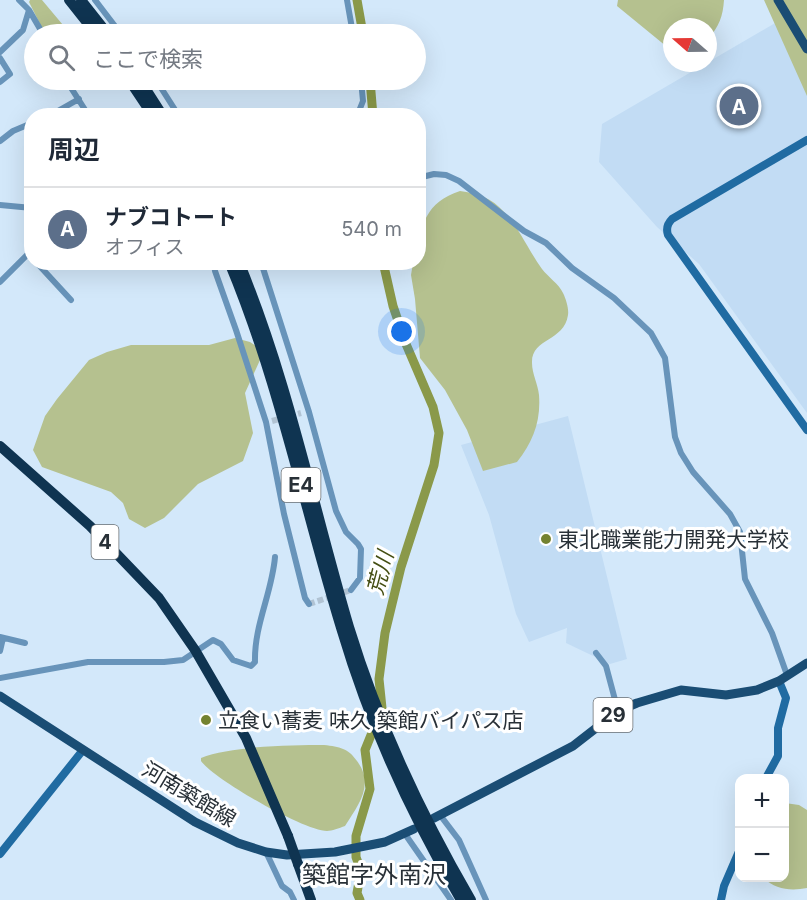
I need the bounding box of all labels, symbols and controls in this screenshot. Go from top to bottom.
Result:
north arrow [663,18,717,72]
search box [24,24,426,90]
icon: search [45,41,78,74]
text: ここで検索 [93,46,203,72]
pin: A [720,84,758,128]
text: 周辺 [48,134,100,165]
text: ナブコトート [105,204,237,230]
text: A [60,217,75,241]
text: 540 m [341,217,402,241]
text: オフィス [105,235,185,259]
your location [387,317,416,346]
road number: E4 [282,468,320,502]
road number: 4 [92,525,118,559]
place label: 東北職業能力開発大学校 [558,527,789,552]
marker: 東北職業能力開発大学校 [539,532,553,546]
water label: 荒川 [362,546,399,598]
road number: 29 [594,698,632,732]
place label: 立食い蕎麦 味久 築館バイパス店 [218,708,523,733]
marker: 立食い蕎麦 味久 築館バイパス店 [199,713,213,727]
street label: 河南築館線 [138,756,240,832]
map controls [735,774,789,882]
button: + [735,774,789,828]
button: − [735,828,789,882]
district label: 築館字外南沢 [302,860,446,889]

